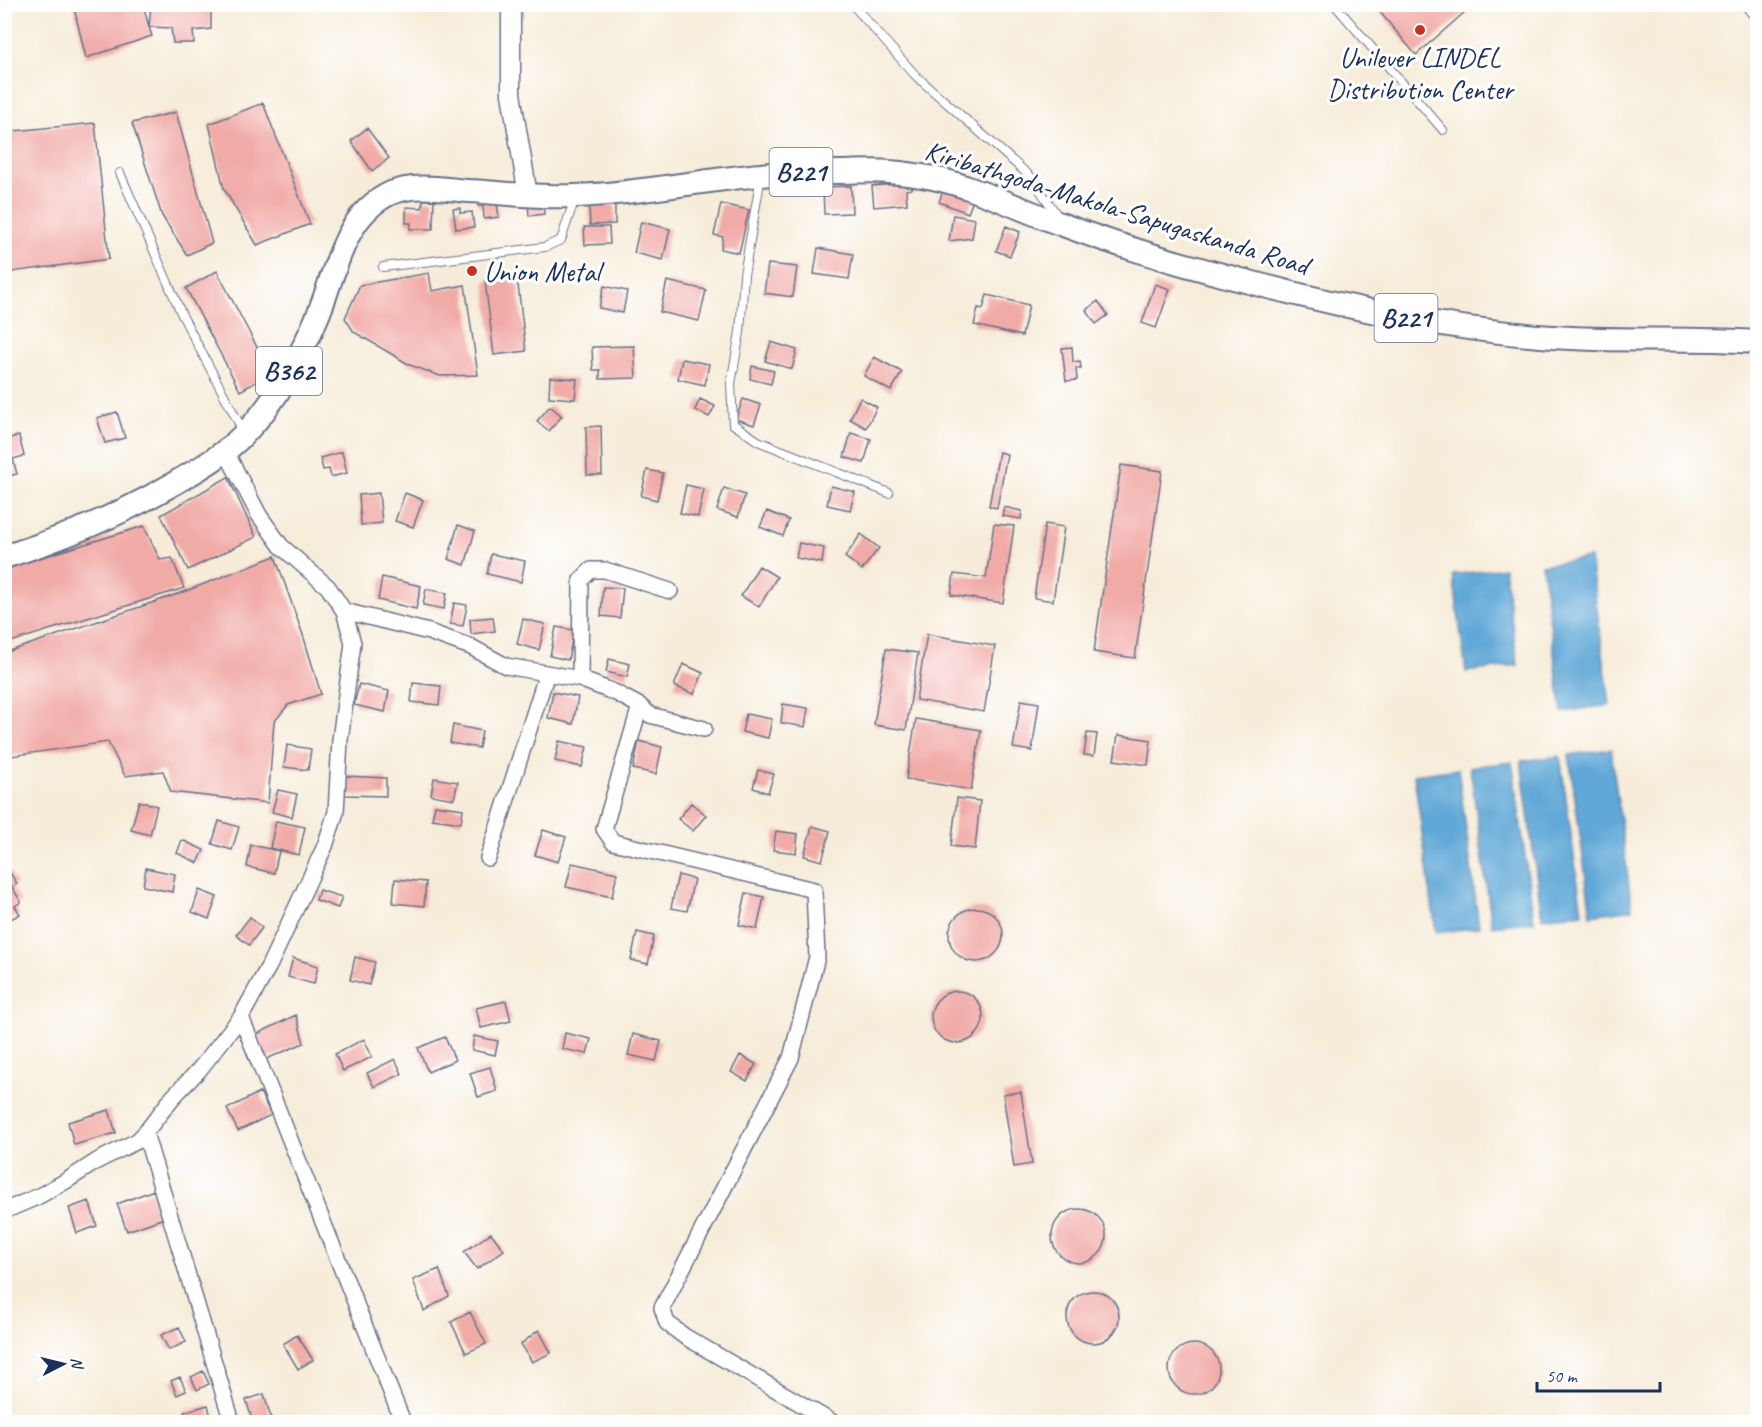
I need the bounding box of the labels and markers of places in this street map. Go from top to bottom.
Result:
marker: Unilever LINDEL Distribution Center [1413,23,1427,37]
place label: Unilever LINDEL Distribution Center [1327,40,1515,107]
place label: Union Metal [484,254,605,289]
marker: Union Metal [465,264,479,278]

